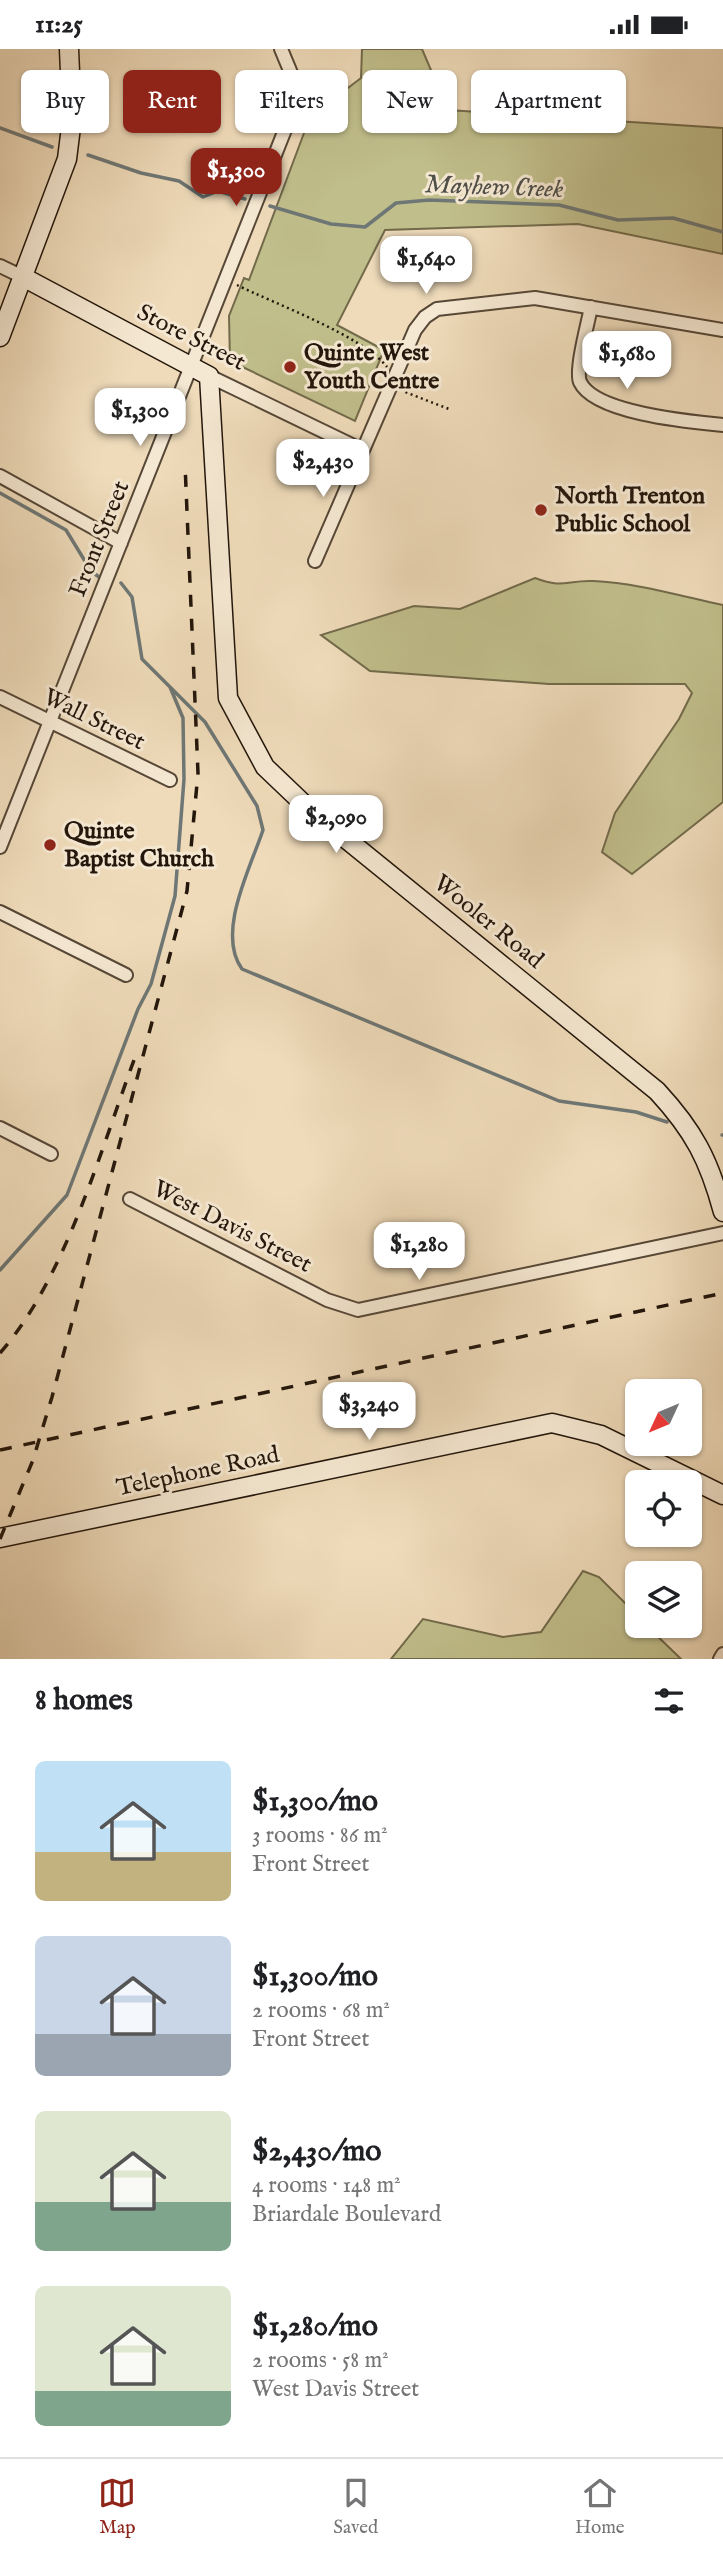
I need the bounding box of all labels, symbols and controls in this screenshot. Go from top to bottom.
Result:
text: 11:25 [35,8,83,41]
chip: Buy [21,70,109,133]
chip: Rent [123,70,221,133]
chip: Filters [235,70,348,133]
chip: New [362,70,457,133]
chip: Apartment [471,70,626,133]
pin: $1,300 [179,149,293,208]
text: $1,300 [207,156,265,185]
water label: Mayhew Creek [424,168,564,206]
pin: $1,640 [369,237,483,296]
text: $1,640 [396,244,456,273]
street label: Store Street [131,297,251,379]
pin: $1,680 [570,331,684,391]
place label: Quinte West Youth Centre [304,338,439,397]
text: $1,680 [598,339,656,368]
marker: Quinte West Youth Centre [282,359,298,375]
pin: $1,300 [83,389,197,448]
text: $1,300 [111,396,169,425]
pin: $2,430 [266,440,380,499]
text: $2,430 [292,447,354,476]
street label: Front Street [63,476,137,602]
place label: North Trenton Public School [554,481,705,540]
marker: North Trenton Public School [533,502,549,518]
street label: Wall Street [38,682,150,758]
pin: $2,090 [279,795,393,855]
text: $2,090 [305,803,367,832]
place label: Quinte Baptist Church [64,816,214,875]
marker: Quinte Baptist Church [42,837,58,853]
street label: Wooler Road [426,868,550,976]
street label: West Davis Street [147,1174,317,1280]
pin: $1,280 [362,1223,476,1282]
text: $1,280 [390,1230,448,1259]
north arrow [625,1379,702,1456]
map controls [625,1379,702,1638]
pin: $3,240 [312,1383,426,1442]
text: $3,240 [339,1390,399,1419]
street label: Telephone Road [114,1440,282,1504]
button: locate [625,1470,702,1547]
button: layers [625,1561,702,1638]
text: 8 homes [35,1682,133,1720]
icon: filters [650,1682,688,1720]
text: $1,300/mo [252,1783,378,1821]
icon: home [91,1789,175,1873]
text: 3 rooms · 86 m² [252,1821,388,1850]
text: Front Street [252,1850,369,1879]
text: $1,300/mo [252,1958,378,1996]
icon: home [91,1964,175,2048]
text: 2 rooms · 68 m² [252,1996,390,2025]
text: Front Street [252,2025,369,2054]
text: $2,430/mo [252,2133,382,2171]
icon: home [91,2139,175,2223]
text: 4 rooms · 148 m² [252,2171,401,2200]
text: Briardale Boulevard [252,2200,441,2229]
text: $1,280/mo [252,2308,378,2346]
icon: home [91,2314,175,2398]
text: 2 rooms · 58 m² [252,2346,389,2375]
text: West Davis Street [252,2375,419,2404]
tab: Map [98,2474,136,2540]
tab: Saved [333,2474,378,2540]
tab: Home [575,2474,625,2540]

